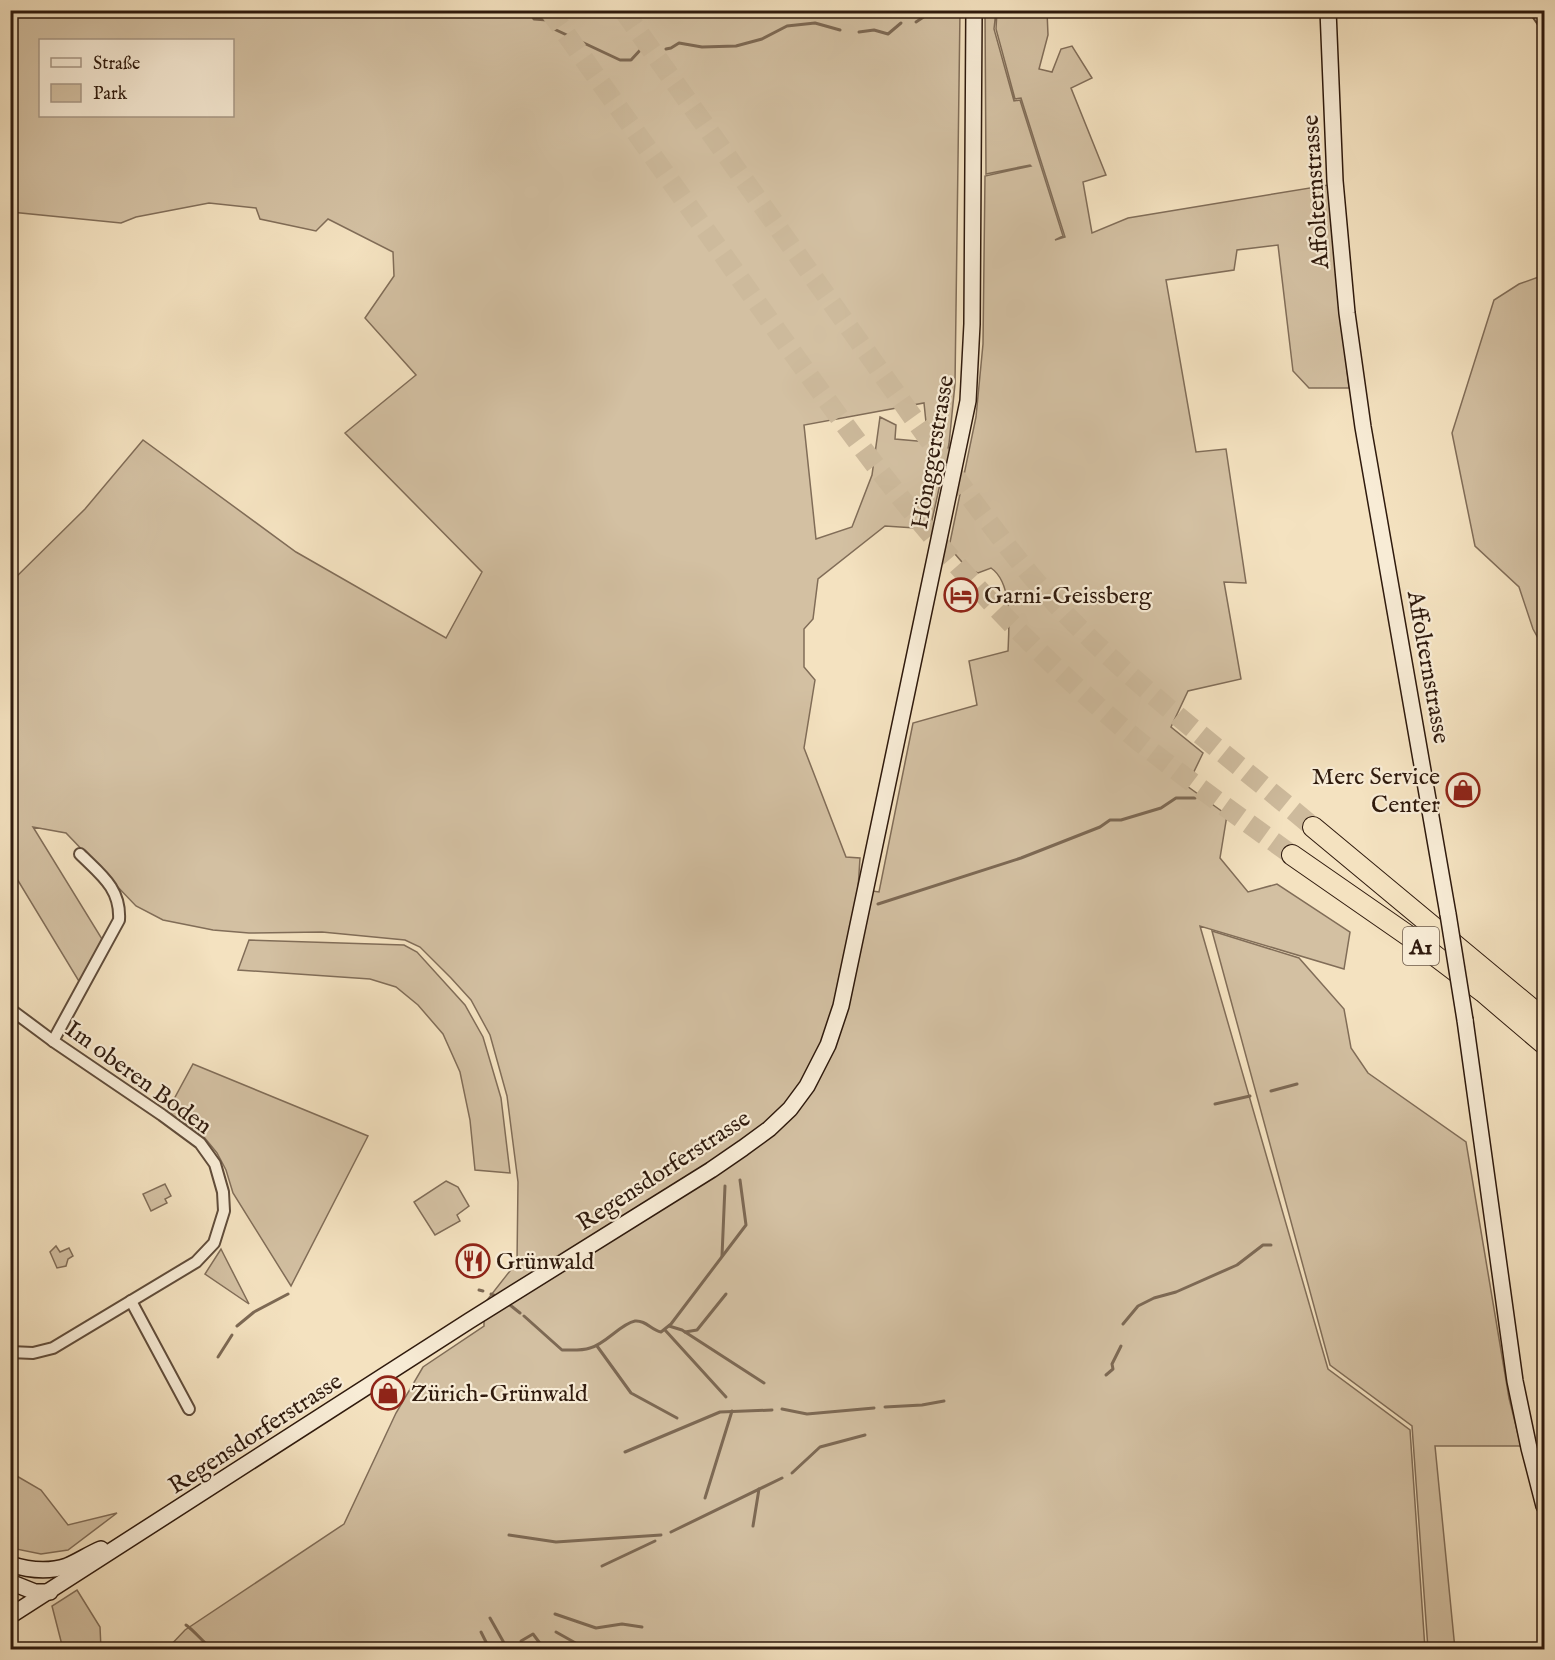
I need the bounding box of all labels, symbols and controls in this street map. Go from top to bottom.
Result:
legend [39,39,234,117]
text: Straße [93,53,140,76]
text: Park [93,83,128,106]
street label: Affolternstrasse [1296,114,1337,271]
street label: Hönggerstrasse [905,373,962,532]
hotel icon: Garni-Geissberg [943,577,979,613]
place label: Garni-Geissberg [984,581,1153,612]
street label: Affolternstrasse [1399,588,1456,746]
place label: Merc Service Center [1312,762,1440,821]
shop icon: Merc Service Center [1445,772,1481,808]
road number: A1 [1403,927,1439,965]
street label: Im oberen Boden [59,1014,218,1142]
street label: Regensdorferstrasse [571,1103,757,1239]
restaurant icon: Grünwald [455,1243,491,1279]
place label: Grünwald [496,1247,594,1278]
street label: Regensdorferstrasse [163,1366,349,1502]
shop icon: Zürich-Grünwald [370,1375,406,1411]
place label: Zürich-Grünwald [411,1379,588,1410]

